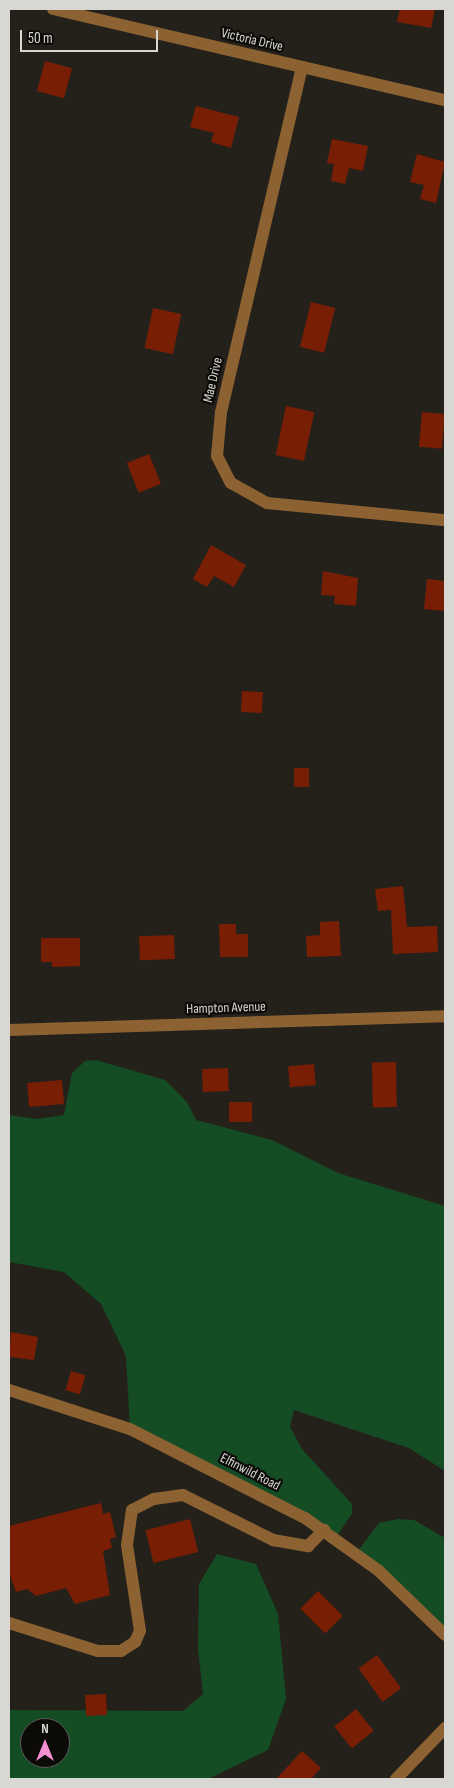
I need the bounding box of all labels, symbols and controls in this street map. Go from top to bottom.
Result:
scale bar [22,20,160,52]
street label: Victoria Drive [219,25,285,55]
text: 50 m [28,29,53,48]
street label: Mae Drive [200,356,226,404]
street label: Hampton Avenue [186,998,266,1018]
street label: Elfinwild Road [217,1450,283,1494]
north arrow [20,1718,70,1768]
text: N [41,1720,49,1737]

